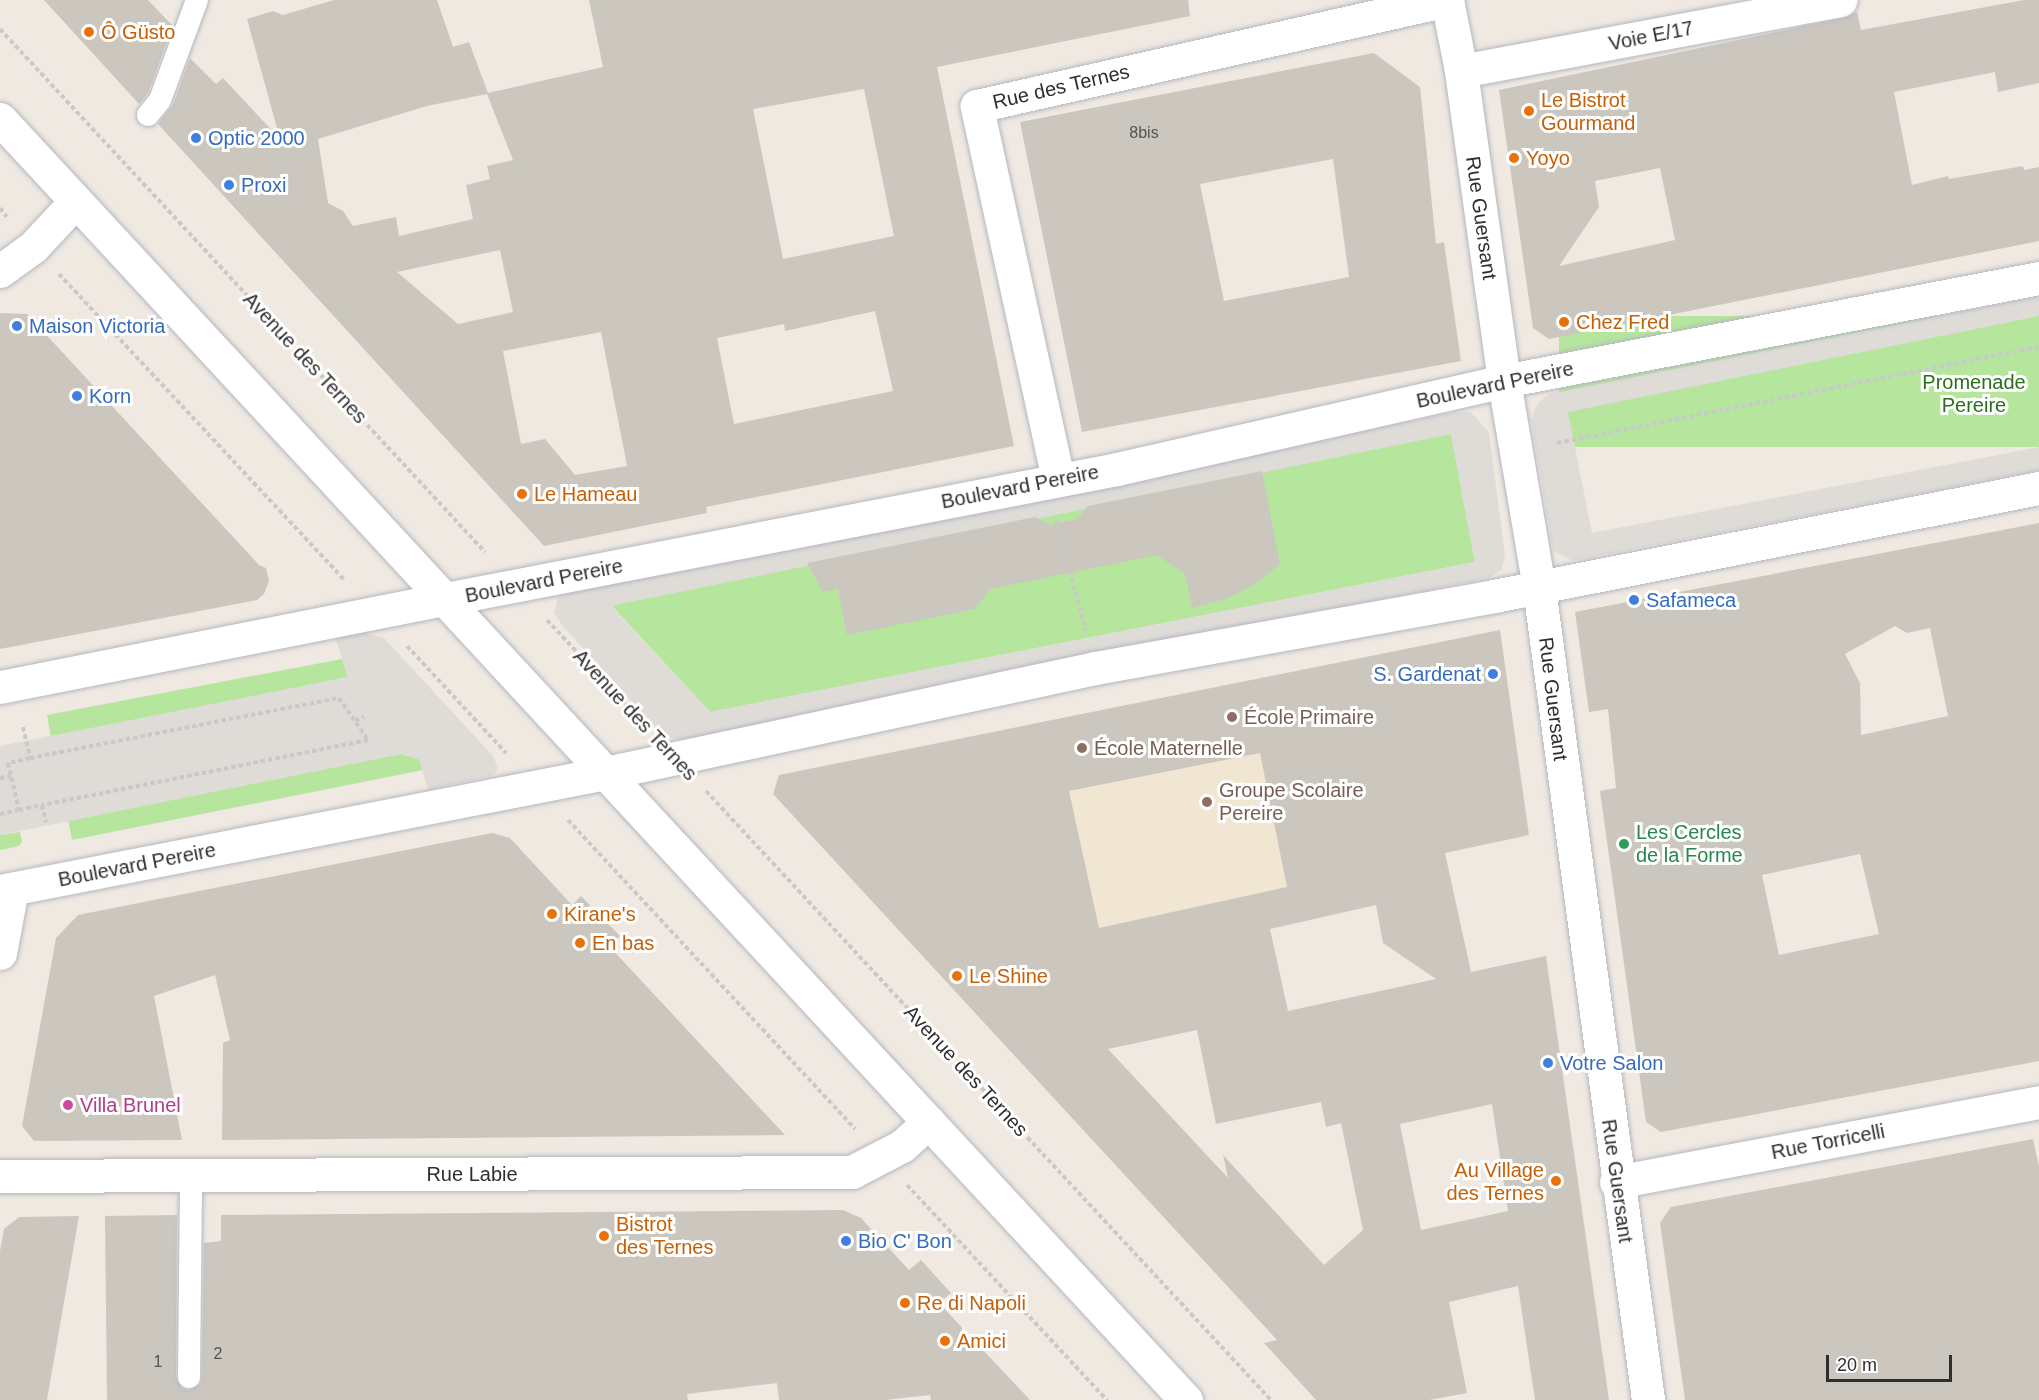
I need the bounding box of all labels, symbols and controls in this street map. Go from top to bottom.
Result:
street label: Voie E/17 [1607,16,1695,56]
place label: Ô Güsto [101,20,175,44]
marker: Ô Güsto [82,25,96,39]
street label: Rue des Ternes [990,60,1132,114]
place label: Le Bistrot Gourmand [1541,88,1635,135]
marker: Le Bistrot Gourmand [1522,104,1536,118]
house number: 8bis [1129,123,1159,143]
place label: Optic 2000 [208,126,305,150]
marker: Optic 2000 [189,131,203,145]
place label: Yoyo [1526,146,1570,170]
marker: Yoyo [1507,151,1521,165]
street label: Rue Guersant [1460,155,1502,281]
place label: Proxi [241,173,287,197]
marker: Proxi [222,178,236,192]
street label: Avenue des Ternes [238,287,372,429]
place label: Chez Fred [1576,310,1669,334]
place label: Maison Victoria [29,314,165,338]
marker: Chez Fred [1557,315,1571,329]
marker: Maison Victoria [10,319,24,333]
street label: Boulevard Pereire [1414,357,1576,413]
park label: Promenade Pereire [1922,370,2026,417]
place label: Korn [89,384,131,408]
marker: Korn [70,389,84,403]
street label: Boulevard Pereire [939,460,1101,514]
place label: Le Hameau [534,482,637,506]
marker: Le Hameau [515,487,529,501]
street label: Boulevard Pereire [463,554,625,608]
place label: Safameca [1646,588,1736,612]
marker: Safameca [1627,593,1641,607]
street label: Rue Guersant [1534,636,1572,762]
street label: Avenue des Ternes [568,644,702,786]
place label: S. Gardenat [1373,662,1481,686]
marker: S. Gardenat [1486,667,1500,681]
place label: École Primaire [1244,705,1374,729]
marker: École Primaire [1225,710,1239,724]
place label: École Maternelle [1094,736,1243,760]
marker: École Maternelle [1075,741,1089,755]
place label: Groupe Scolaire Pereire [1219,778,1364,825]
marker: Groupe Scolaire Pereire [1200,795,1214,809]
place label: Les Cercles de la Forme [1636,820,1743,867]
marker: Les Cercles de la Forme [1617,837,1631,851]
street label: Boulevard Pereire [56,838,218,892]
place label: Kirane's [564,902,636,926]
marker: Kirane's [545,907,559,921]
place label: En bas [592,931,654,955]
marker: En bas [573,936,587,950]
place label: Le Shine [969,964,1048,988]
marker: Le Shine [950,969,964,983]
street label: Avenue des Ternes [899,1000,1033,1142]
place label: Votre Salon [1560,1051,1663,1075]
marker: Votre Salon [1541,1056,1555,1070]
place label: Villa Brunel [80,1093,181,1117]
marker: Villa Brunel [61,1098,75,1112]
street label: Rue Guersant [1596,1118,1638,1244]
street label: Rue Torricelli [1769,1119,1887,1165]
place label: Au Village des Ternes [1446,1158,1544,1205]
street label: Rue Labie [426,1162,518,1186]
marker: Au Village des Ternes [1549,1174,1563,1188]
place label: Bistrot des Ternes [616,1212,714,1259]
marker: Bistrot des Ternes [597,1229,611,1243]
place label: Bio C' Bon [858,1229,952,1253]
marker: Bio C' Bon [839,1234,853,1248]
place label: Re di Napoli [917,1291,1026,1315]
marker: Re di Napoli [898,1296,912,1310]
place label: Amici [957,1329,1006,1353]
marker: Amici [938,1334,952,1348]
scale bar [1829,1343,1955,1381]
house number: 2 [214,1344,222,1364]
house number: 1 [154,1352,162,1372]
text: 20 m [1837,1355,1877,1375]

